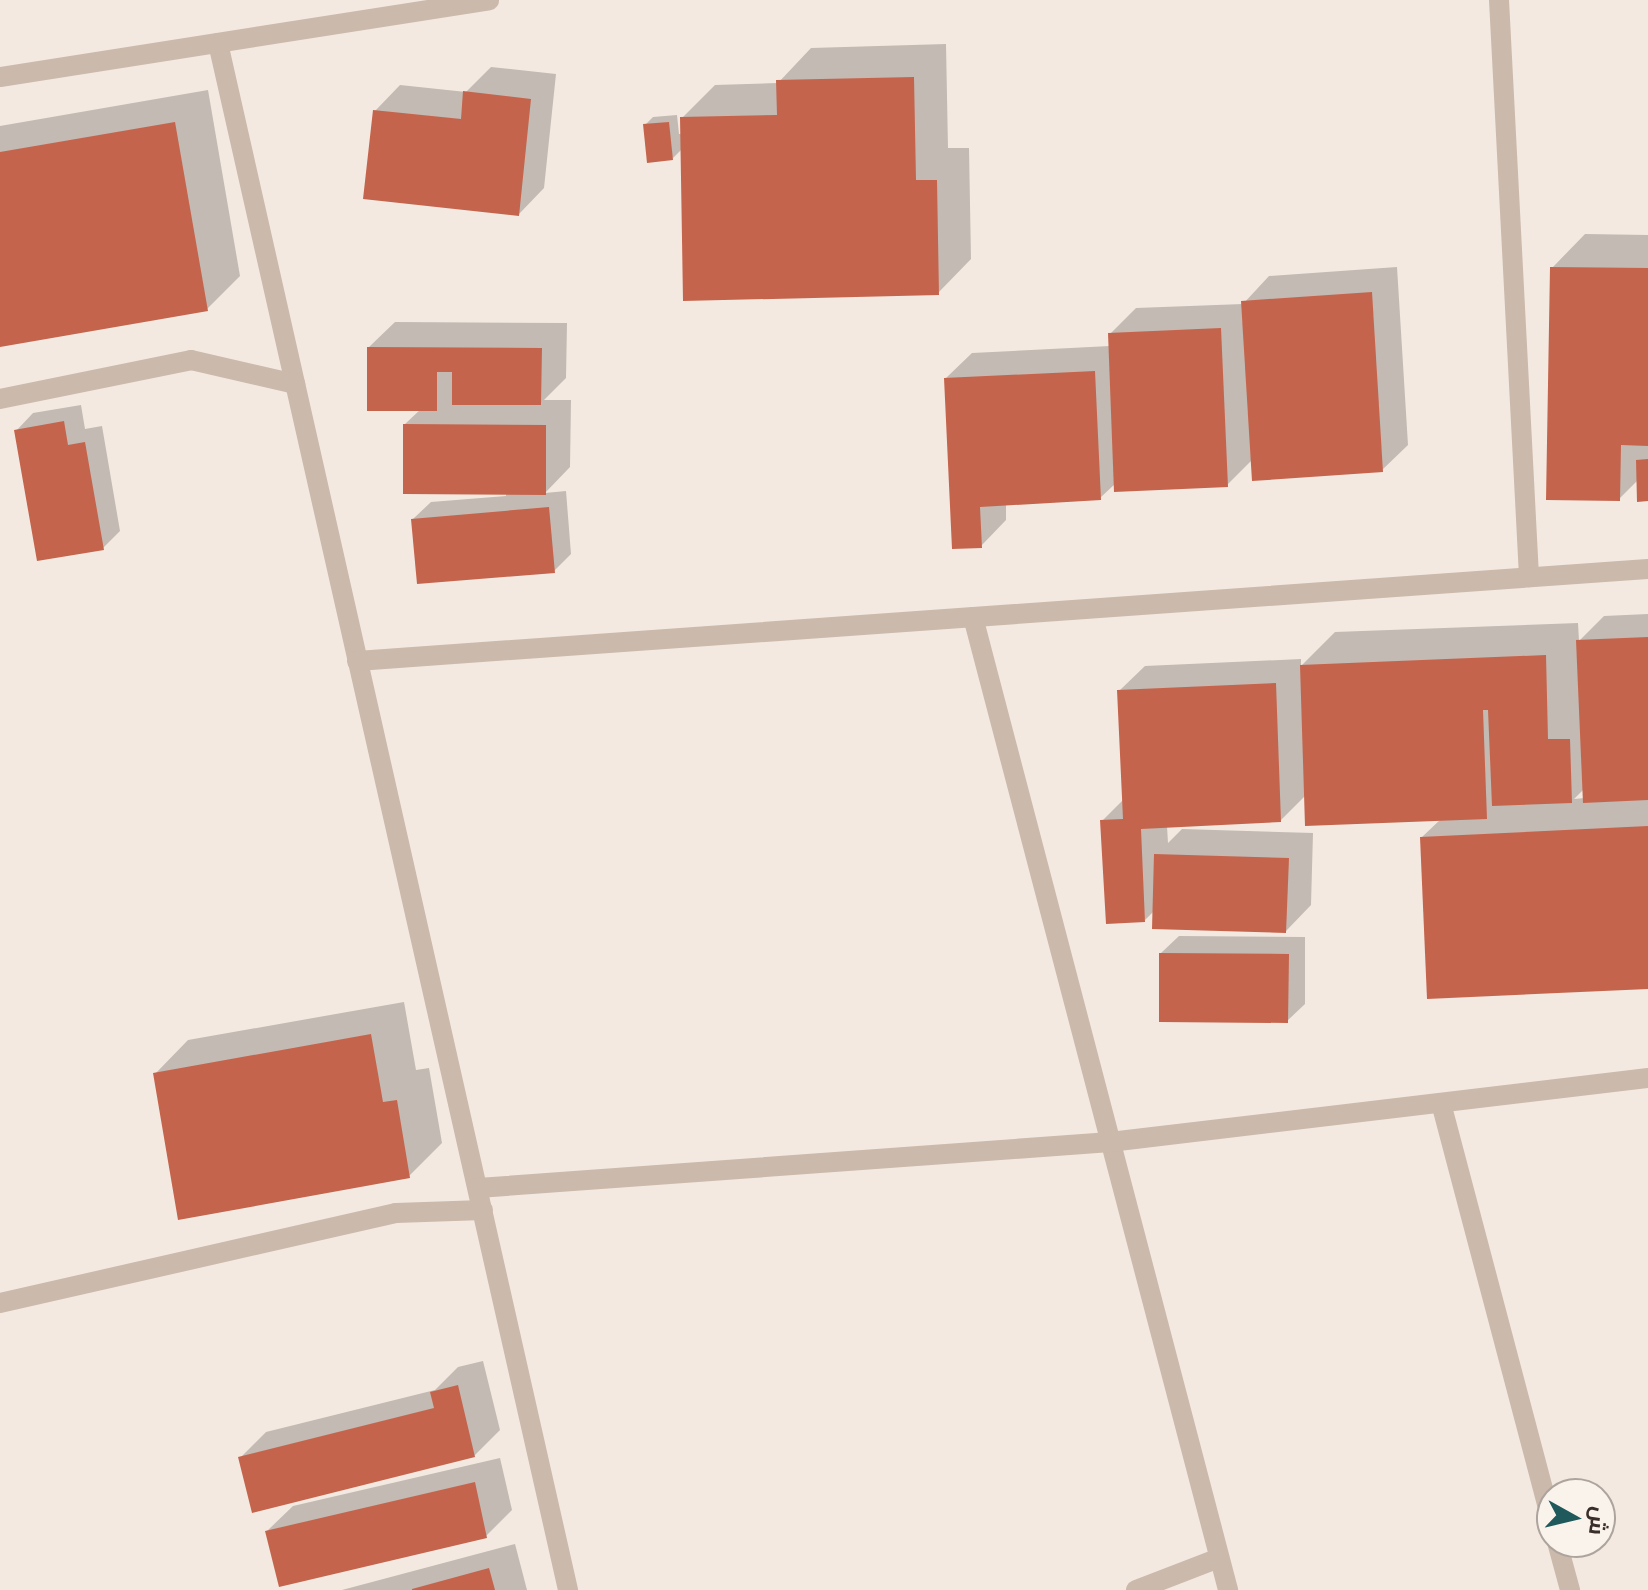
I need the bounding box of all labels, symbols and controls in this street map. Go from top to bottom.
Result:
north arrow [1536,1478,1616,1558]
text: ش [1585,1506,1611,1537]

